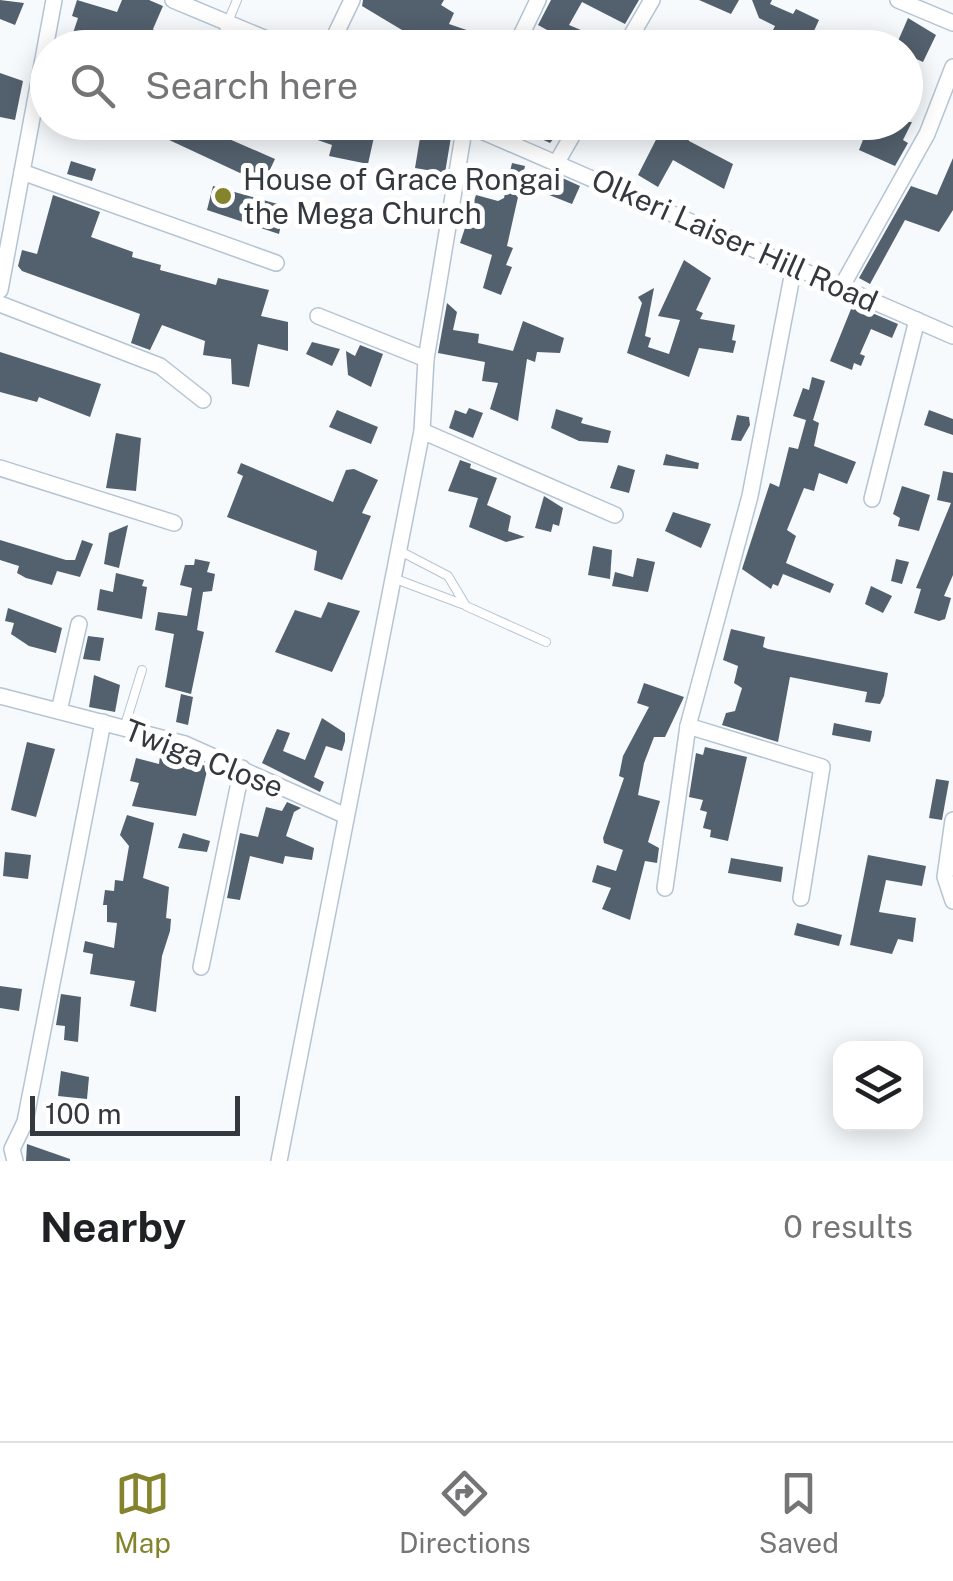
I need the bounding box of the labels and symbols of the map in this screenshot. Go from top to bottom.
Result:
place label: House of Grace Rongai the Mega Church [243,161,561,231]
street label: Olkeri Laiser Hill Road [587,161,883,319]
marker: House of Grace Rongai the Mega Church [212,185,234,207]
street label: Twiga Close [119,711,289,805]
scale bar [30,1091,240,1136]

